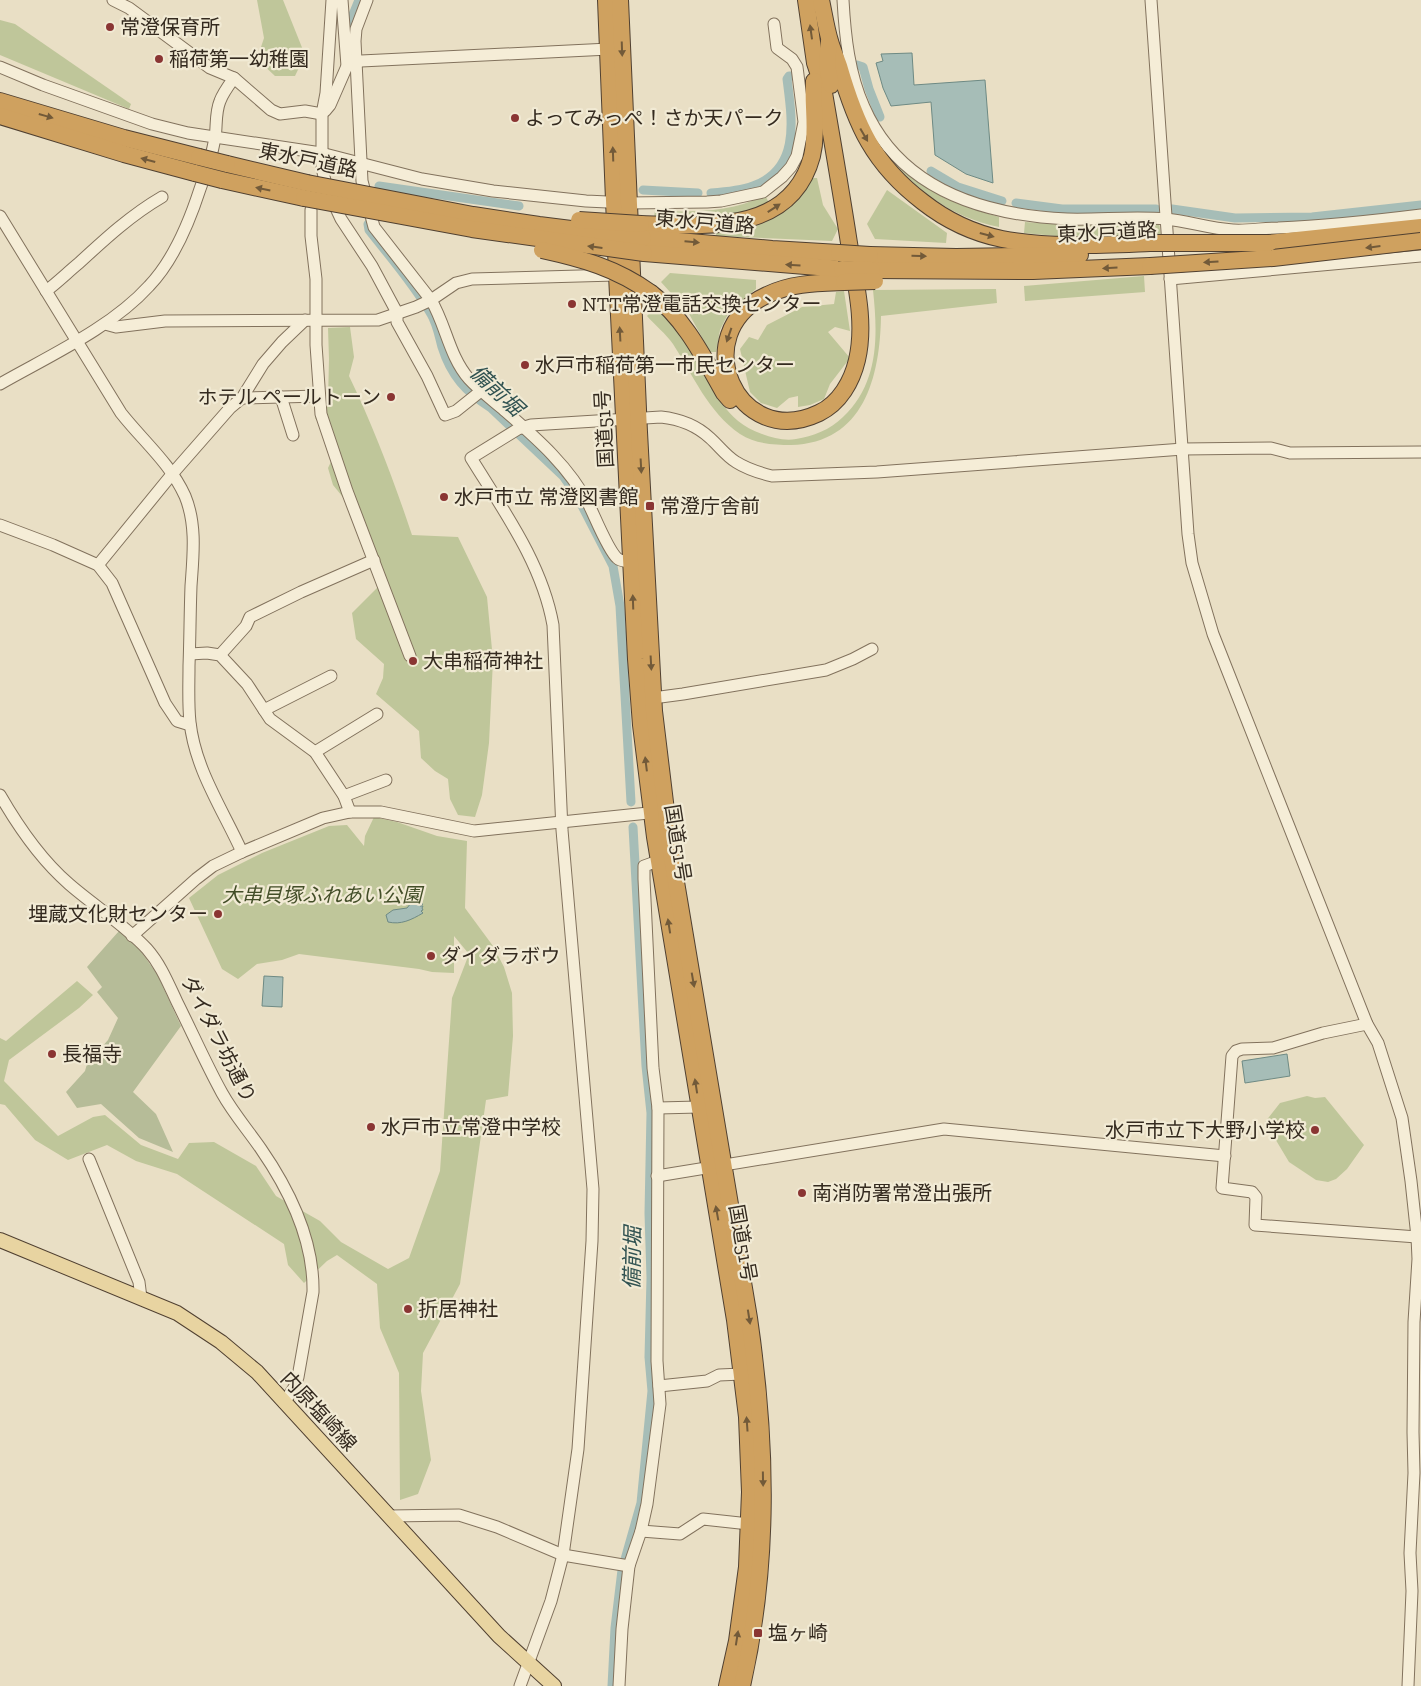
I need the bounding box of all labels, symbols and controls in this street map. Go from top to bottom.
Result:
place label: 常澄保育所 [120,15,220,39]
marker: 常澄保育所 [104,21,116,33]
one-way arrow [806,23,814,39]
one-way arrow [618,41,626,57]
place label: 稲荷第一幼稚園 [169,47,309,71]
marker: 稲荷第一幼稚園 [153,53,165,65]
place label: よってみっぺ！さか天パーク [525,106,783,130]
one-way arrow [39,112,54,120]
marker: よってみっぺ！さか天パーク [509,112,521,124]
one-way arrow [860,129,869,142]
street label: 東水戸道路 [257,138,359,182]
one-way arrow [608,146,616,162]
one-way arrow [141,156,156,164]
one-way arrow [256,185,271,193]
one-way arrow [767,203,780,212]
street label: 東水戸道路 [654,206,756,238]
street label: 東水戸道路 [1056,217,1158,247]
one-way arrow [980,231,995,239]
one-way arrow [684,238,700,246]
one-way arrow [587,243,603,251]
one-way arrow [1364,243,1380,251]
one-way arrow [911,252,927,260]
one-way arrow [1203,258,1219,266]
one-way arrow [785,261,801,269]
one-way arrow [1101,264,1117,272]
place label: NTT常澄電話交換センター [582,292,822,316]
marker: NTT常澄電話交換センター [566,298,578,310]
one-way arrow [616,326,624,342]
one-way arrow [725,328,733,343]
place label: 水戸市稲荷第一市民センター [535,353,795,377]
water label: 備前堀 [465,359,531,423]
marker: 水戸市稲荷第一市民センター [519,359,531,371]
place label: ホテル ペールトーン [197,385,381,409]
street label: 国道51号 [590,389,618,469]
marker: ホテル ペールトーン [385,391,397,403]
one-way arrow [637,458,645,474]
place label: 水戸市立 常澄図書館 [454,485,639,509]
marker: 水戸市立 常澄図書館 [438,491,450,503]
place label: 常澄庁舎前 [660,494,760,518]
marker: 常澄庁舎前 [644,500,656,512]
one-way arrow [629,594,637,610]
place label: 大串稲荷神社 [423,649,543,673]
marker: 大串稲荷神社 [407,655,419,667]
one-way arrow [648,656,656,672]
one-way arrow [642,756,650,772]
street label: 国道51号 [660,803,696,883]
park label: 大串貝塚ふれあい公園 [222,883,425,907]
place label: 埋蔵文化財センター [28,902,208,926]
marker: 埋蔵文化財センター [212,908,224,920]
one-way arrow [665,917,673,933]
place label: ダイダラボウ [441,944,560,968]
marker: ダイダラボウ [425,950,437,962]
street label: ダイダラ坊通り [177,972,261,1106]
one-way arrow [689,972,697,988]
place label: 長福寺 [62,1042,122,1066]
marker: 長福寺 [46,1048,58,1060]
one-way arrow [691,1078,699,1094]
place label: 水戸市立常澄中学校 [381,1115,561,1139]
place label: 水戸市立下大野小学校 [1105,1118,1305,1142]
marker: 水戸市立常澄中学校 [365,1121,377,1133]
marker: 水戸市立下大野小学校 [1309,1124,1321,1136]
place label: 南消防署常澄出張所 [812,1181,992,1205]
marker: 南消防署常澄出張所 [796,1187,808,1199]
street label: 国道51号 [724,1203,762,1283]
one-way arrow [712,1204,720,1220]
water label: 備前堀 [619,1223,645,1290]
place label: 折居神社 [418,1297,498,1321]
marker: 折居神社 [402,1303,414,1315]
one-way arrow [745,1310,753,1326]
street label: 内原塩崎線 [276,1366,362,1456]
one-way arrow [743,1416,751,1432]
one-way arrow [760,1471,768,1487]
place label: 塩ヶ崎 [768,1621,828,1645]
marker: 塩ヶ崎 [752,1627,764,1639]
one-way arrow [733,1630,741,1646]

